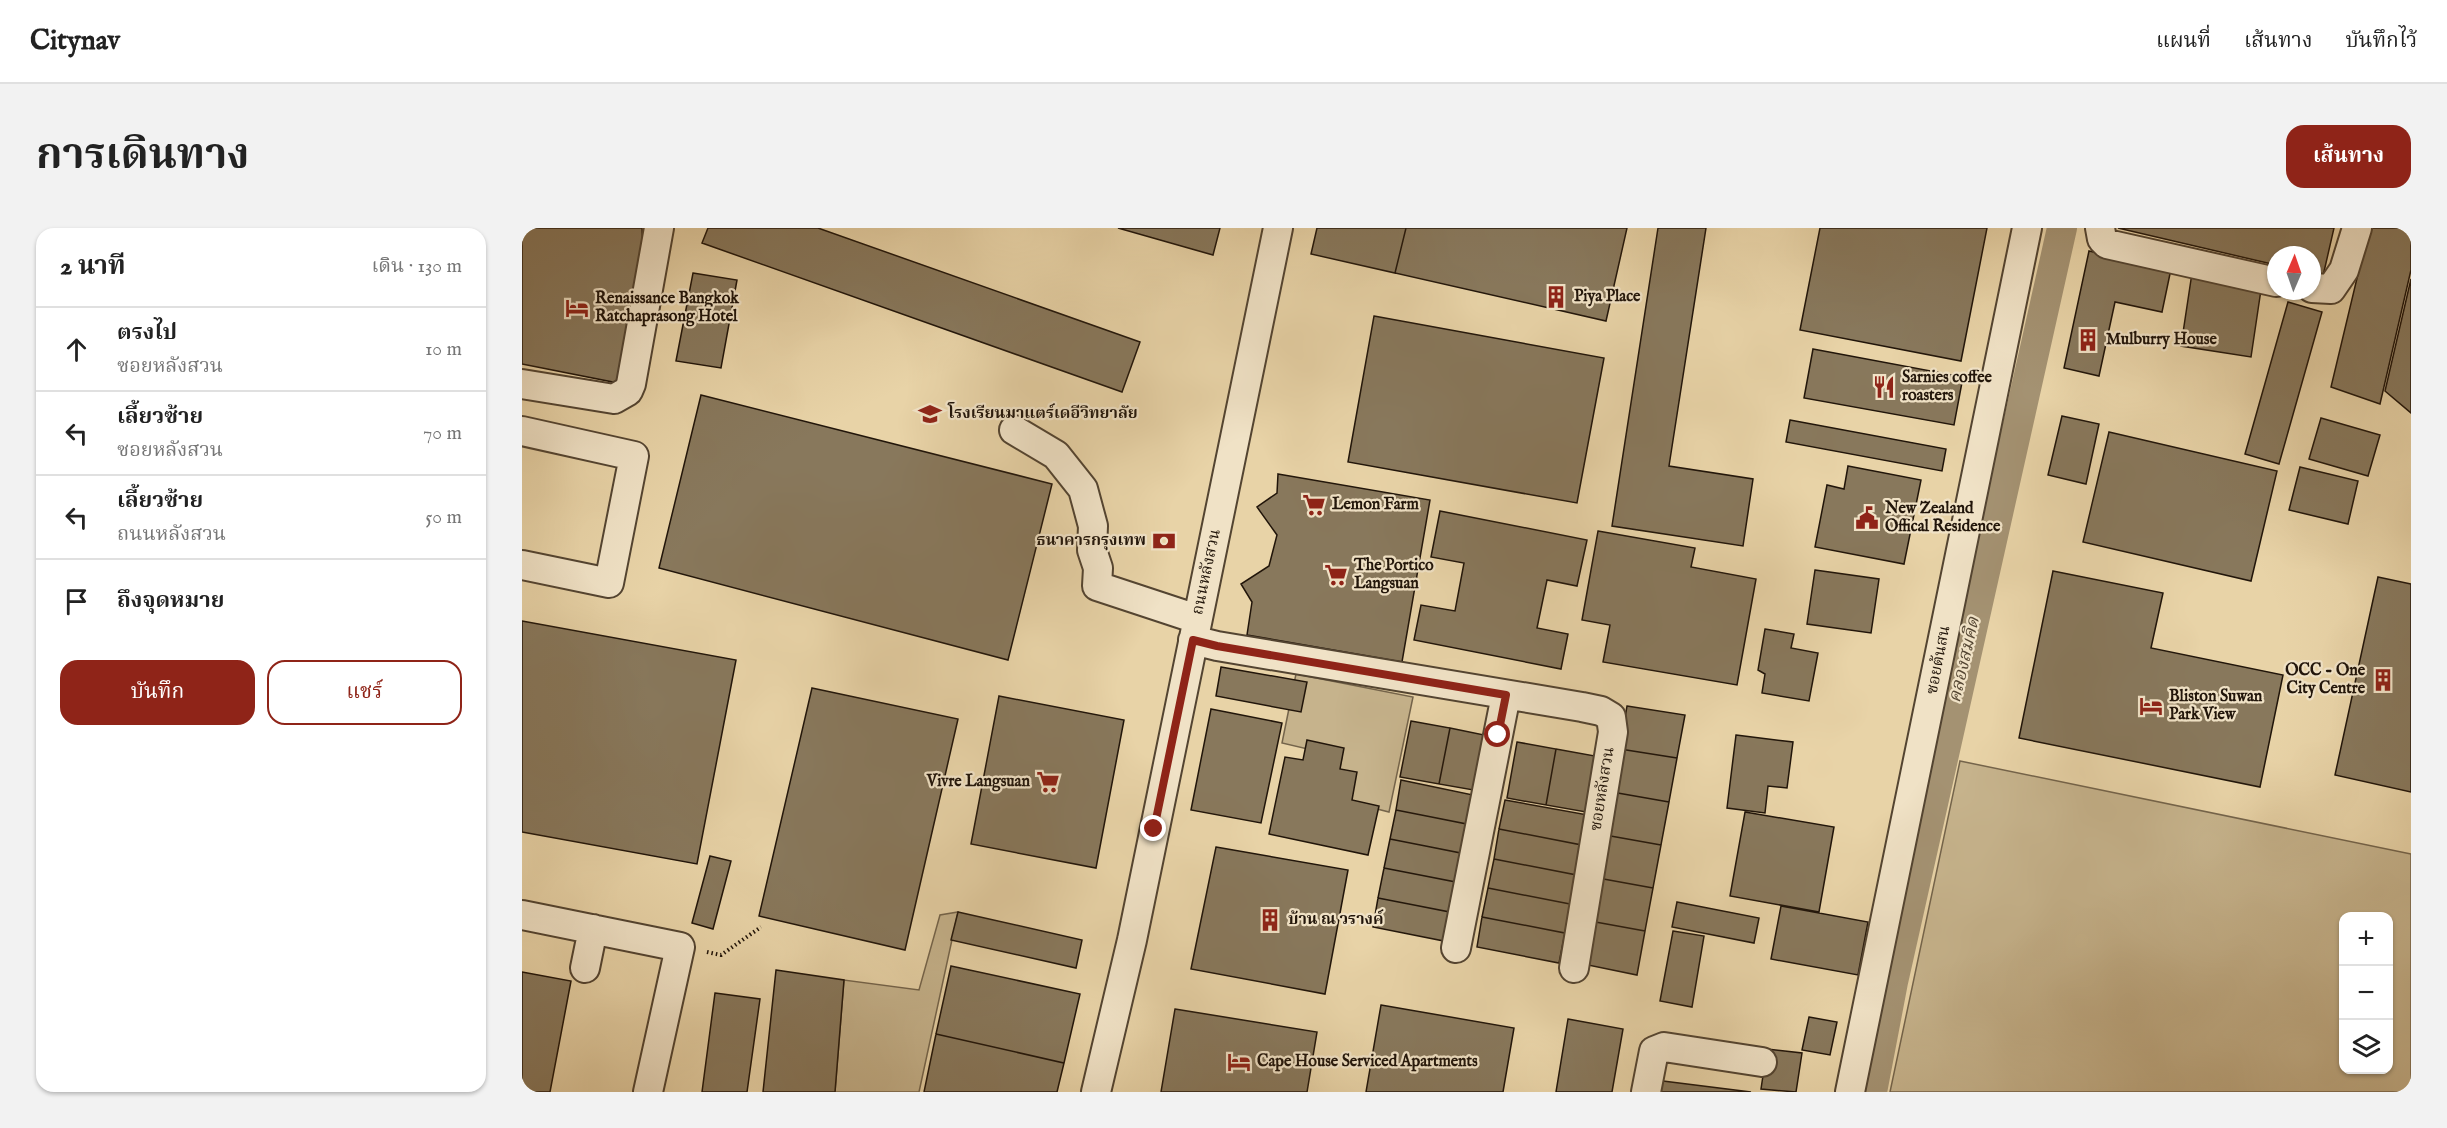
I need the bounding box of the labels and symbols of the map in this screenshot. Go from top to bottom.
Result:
north arrow [2267,246,2321,300]
building icon: Piya Place [1543,284,1569,310]
place label: Piya Place [1574,287,1641,307]
place label: Renaissance Bangkok Ratchaprasong Hotel [595,289,739,327]
hotel icon: Renaissance Bangkok Ratchaprasong Hotel [564,295,590,321]
building icon: Mulburry House [2075,327,2101,353]
place label: Mulburry House [2106,330,2217,350]
place label: Sarnies coffee roasters [1902,368,1993,406]
restaurant icon: Sarnies coffee roasters [1871,374,1897,400]
school or university icon: โรงเรียนมาแตร์เดอีวิทยาลัย [917,401,943,427]
place label: โรงเรียนมาแตร์เดอีวิทยาลัย [947,402,1138,424]
supermarket icon: Lemon Farm [1301,492,1327,518]
place label: Lemon Farm [1332,495,1419,515]
place label: New Zealand Offical Residence [1884,499,2001,537]
public building icon: New Zealand Offical Residence [1854,505,1880,531]
street label: ถนนหลังสวน [1188,527,1226,617]
bank icon: ธนาคารกรุงเทพ [1151,528,1177,554]
place label: ธนาคารกรุงเทพ [1036,531,1146,551]
place label: The Portico Langsuan [1353,556,1434,594]
supermarket icon: The Portico Langsuan [1323,562,1349,588]
water label: คลองสมคิด [1944,614,1986,705]
street label: ซอยต้นสน [1923,624,1955,696]
place label: OCC - One City Centre [2285,661,2366,699]
building icon: OCC - One City Centre [2370,667,2396,693]
place label: Bliston Suwan Park View [2169,687,2263,725]
hotel icon: Bliston Suwan Park View [2138,693,2164,719]
route start [1484,721,1510,747]
street label: ซอยหลังสวน [1586,746,1620,832]
supermarket icon: Vivre Langsuan [1035,769,1061,795]
place label: Vivre Langsuan [926,772,1030,792]
route end [1140,815,1166,841]
building icon: บ้าน ณ วรางค์ [1257,907,1283,933]
place label: บ้าน ณ วรางค์ [1288,909,1384,930]
hotel icon: Cape House Serviced Apartments [1226,1049,1252,1075]
place label: Cape House Serviced Apartments [1257,1052,1478,1072]

